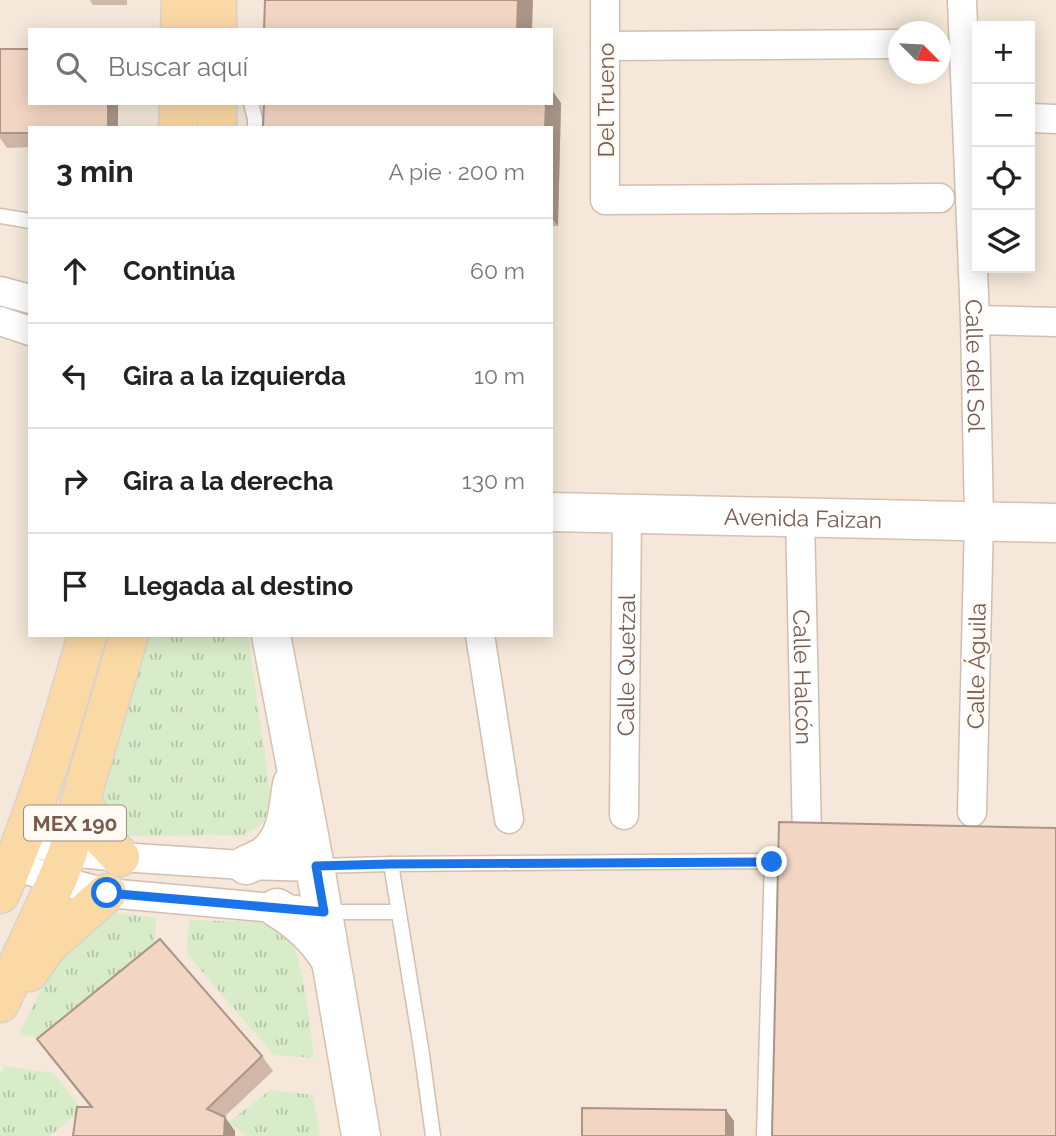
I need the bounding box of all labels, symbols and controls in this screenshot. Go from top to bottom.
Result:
north arrow [888,21,951,84]
map controls [972,21,1035,273]
button: + [972,21,1035,84]
search box [28,28,553,105]
street label: Del Trueno [592,43,619,158]
icon: search [52,48,90,86]
text: Buscar aquí [108,52,248,82]
button: − [972,84,1035,147]
button: locate [972,147,1035,210]
text: 3 min [56,154,134,189]
text: A pie · 200 m [388,158,525,185]
button: layers [972,210,1035,273]
icon: ahead [56,252,94,290]
text: Continúa [123,256,235,286]
text: 60 m [470,257,525,284]
street label: Calle del Sol [961,298,991,433]
icon: left [56,357,94,395]
text: Gira a la izquierda [123,361,346,391]
text: 10 m [474,362,525,389]
icon: right [56,462,94,500]
text: Gira a la derecha [123,466,333,496]
text: 130 m [462,467,525,494]
street label: Avenida Faizan [724,502,882,533]
icon: arrive [56,567,94,605]
text: Llegada al destino [123,571,353,601]
street label: Calle Quetzal [611,593,640,736]
street label: Calle Águila [961,603,991,729]
street label: Calle Halcón [789,609,818,745]
road number: MEX 190 [24,806,126,840]
route end [756,846,787,877]
route start [91,877,122,908]

